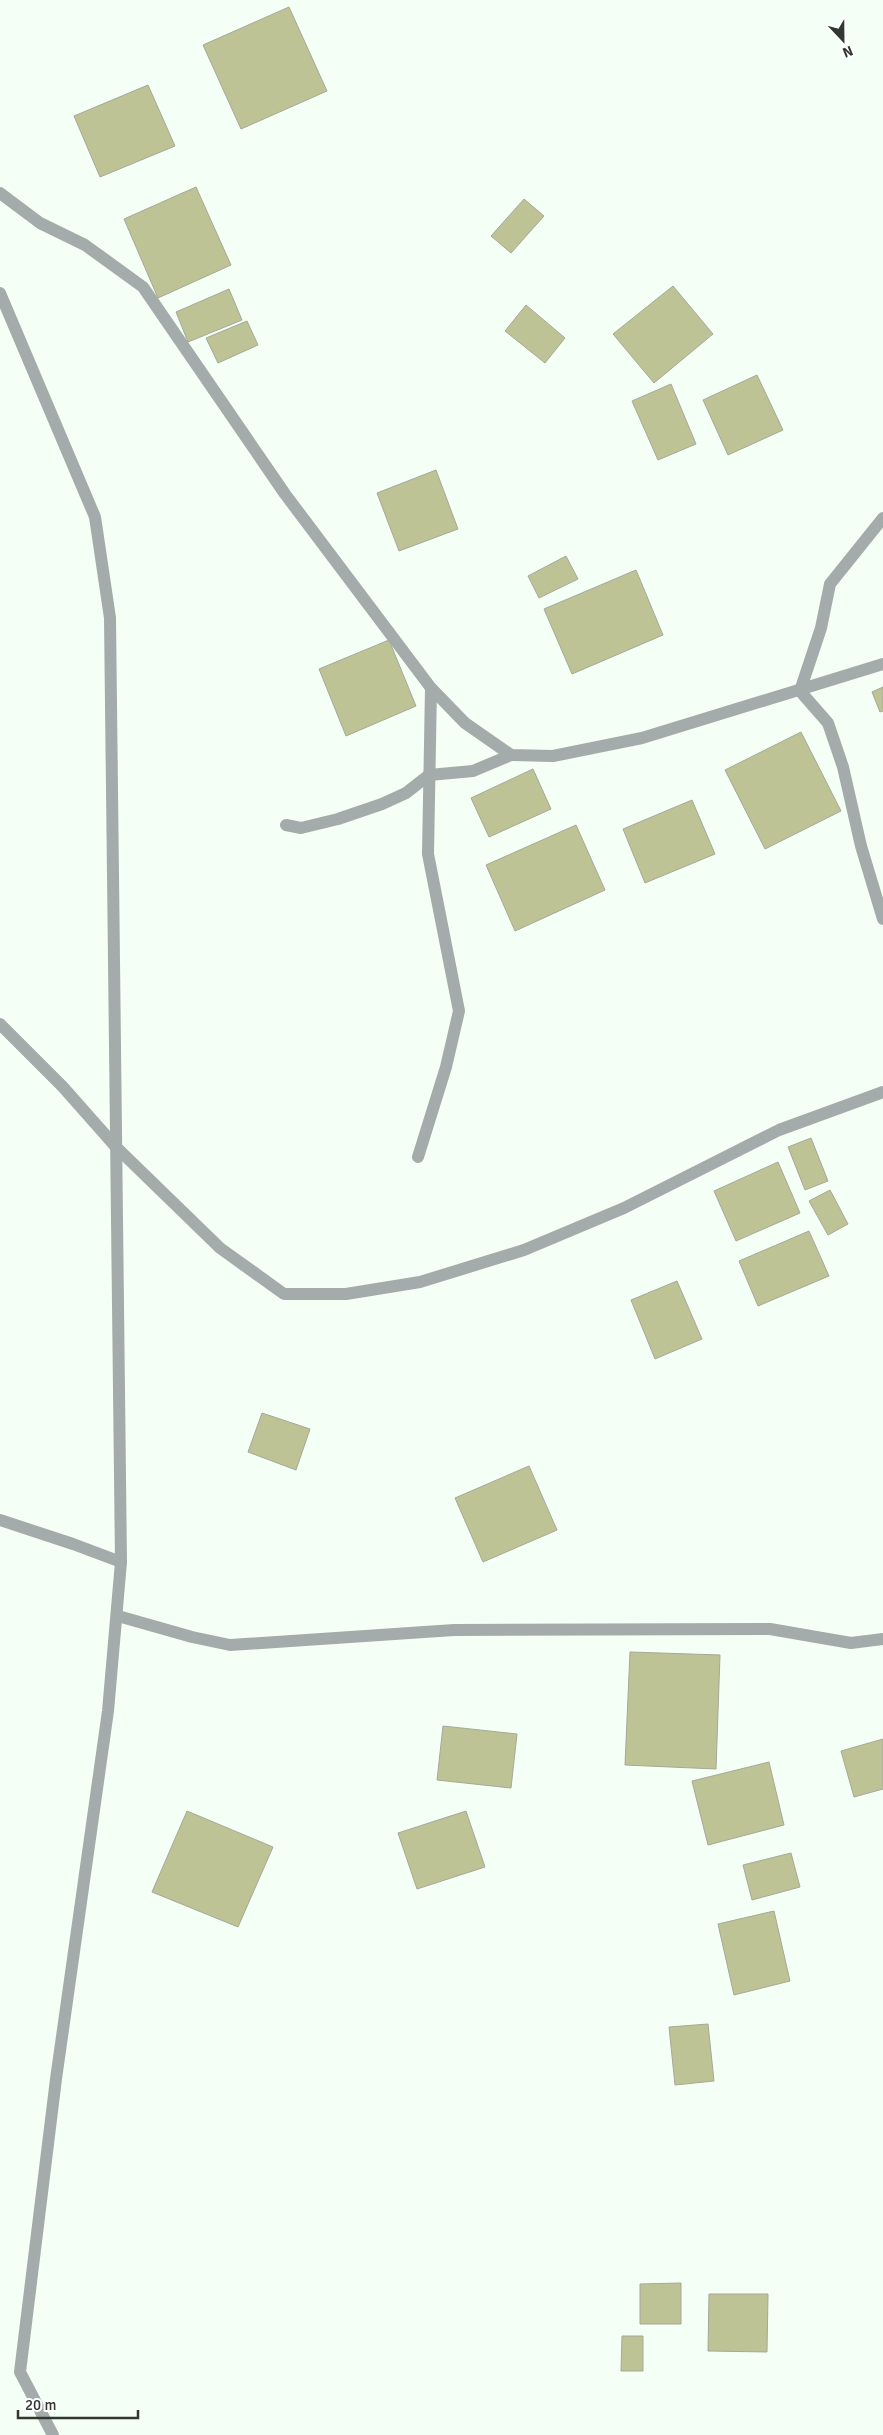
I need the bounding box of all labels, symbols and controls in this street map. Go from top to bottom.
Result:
north arrow [818,15,868,65]
text: N [840,42,855,61]
scale bar [18,2388,138,2420]
text: 20 m [25,2396,56,2414]

